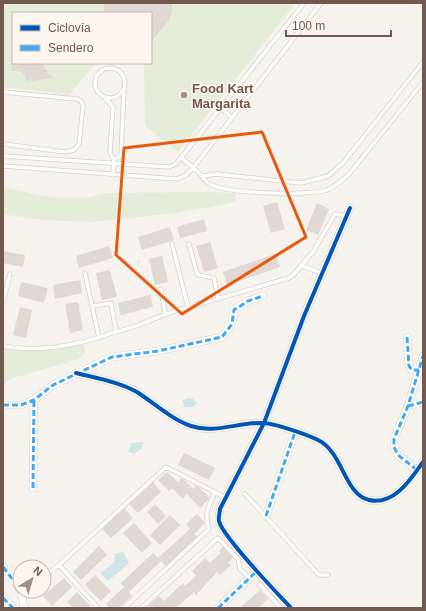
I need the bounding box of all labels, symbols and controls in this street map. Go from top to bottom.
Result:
legend [12,12,152,64]
scale bar [286,12,391,38]
text: 100 m [292,19,325,33]
text: Ciclovía [48,21,91,35]
text: Sendero [48,41,94,55]
place label: Food Kart Margarita [192,81,254,111]
marker: Food Kart Margarita [179,90,189,100]
north arrow [12,559,52,599]
text: N [31,564,45,578]

